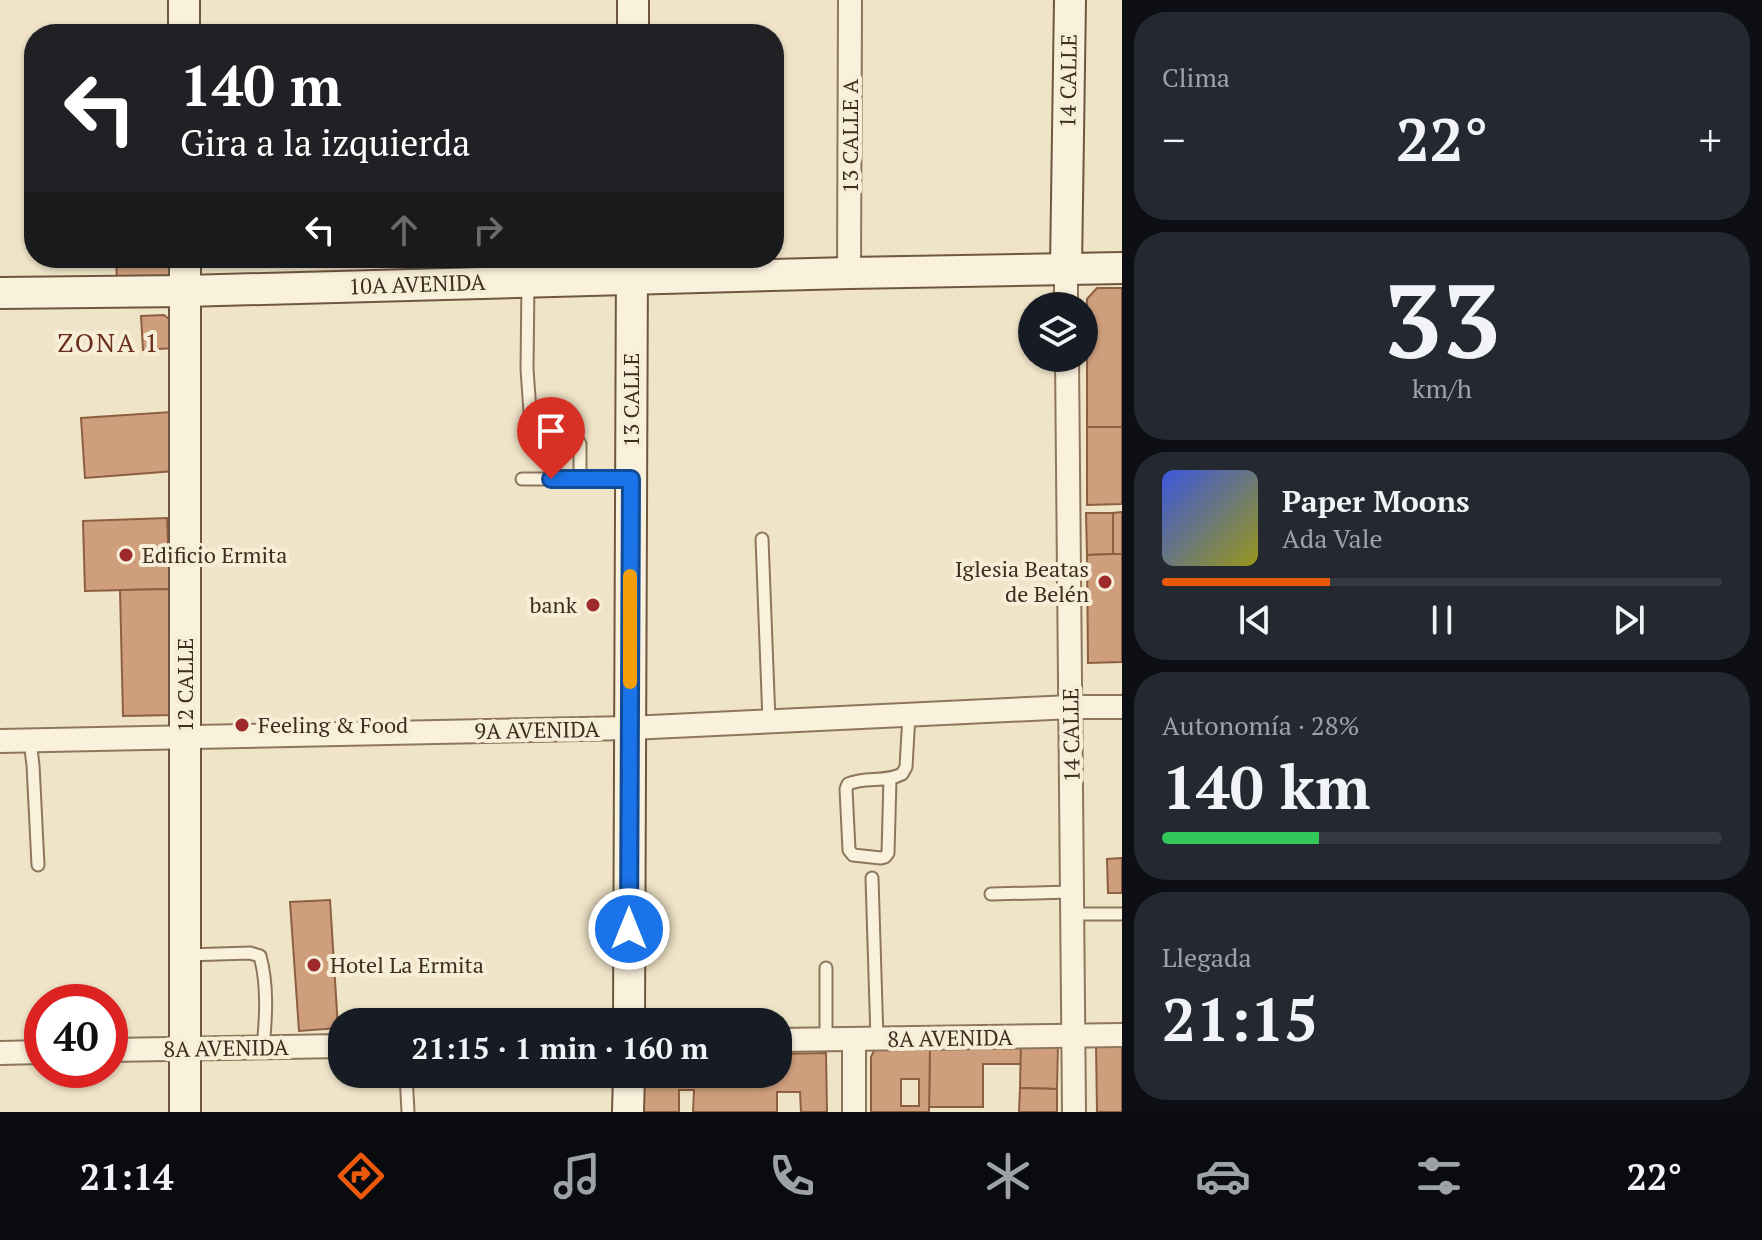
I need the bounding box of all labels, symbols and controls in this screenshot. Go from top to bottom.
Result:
street label: 14 CALLE [1052,34,1083,128]
text: 140 m [180,48,342,122]
icon: left [48,56,152,160]
text: Clima [1162,60,1230,94]
street label: 13 CALLE A [835,78,864,193]
text: 22° [1396,99,1488,178]
text: − [1162,110,1185,169]
text: + [1699,110,1722,169]
text: Gira a la izquierda [180,119,470,166]
icon: left [298,208,342,252]
icon: ahead [382,208,426,252]
icon: right [466,208,510,252]
text: 33 [1383,250,1501,388]
street label: 10A AVENIDA [348,267,487,300]
map controls [1018,292,1098,372]
button: layers [1018,292,1098,372]
district label: ZONA 1 [58,325,160,359]
street label: 13 CALLE [616,353,645,447]
text: km/h [1412,371,1472,405]
pin [517,397,585,479]
icon: arrive [529,409,573,453]
text: Paper Moons [1282,481,1470,521]
text: Ada Vale [1282,521,1383,555]
place label: Edificio Ermita [142,540,287,569]
marker: Edificio Ermita [117,546,135,564]
place label: Iglesia Beatas de Belén [955,554,1089,608]
marker: Iglesia Beatas de Belén [1096,573,1114,591]
place label: bank [529,590,578,619]
marker: bank [584,596,602,614]
icon: previous [1233,598,1277,642]
icon: pause [1420,598,1464,642]
icon: next [1607,598,1651,642]
street label: 12 CALLE [170,638,199,732]
street label: 14 CALLE [1055,688,1086,782]
text: Autonomía · 28% [1162,708,1360,742]
place label: Feeling & Food [258,710,408,739]
street label: 9A AVENIDA [474,714,601,745]
marker: Feeling & Food [233,716,251,734]
text: 140 km [1162,747,1370,826]
position arrow [587,887,671,971]
text: Llegada [1162,940,1252,974]
place label: Hotel La Ermita [330,950,484,979]
marker: Hotel La Ermita [305,956,323,974]
text: 21:15 [1162,979,1318,1058]
speed limit sign: 40 [24,984,128,1088]
street label: 8A AVENIDA [887,1022,1014,1053]
text: 21:15 · 1 min · 160 m [412,1028,708,1068]
street label: 8A AVENIDA [163,1032,290,1063]
icon: directions [333,1148,389,1204]
icon: music [549,1148,605,1204]
icon: phone [764,1148,820,1204]
icon: climate [980,1148,1036,1204]
icon: car [1195,1148,1251,1204]
icon: filters [1411,1148,1467,1204]
text: 21:14 [80,1153,174,1200]
text: 22° [1627,1153,1682,1200]

